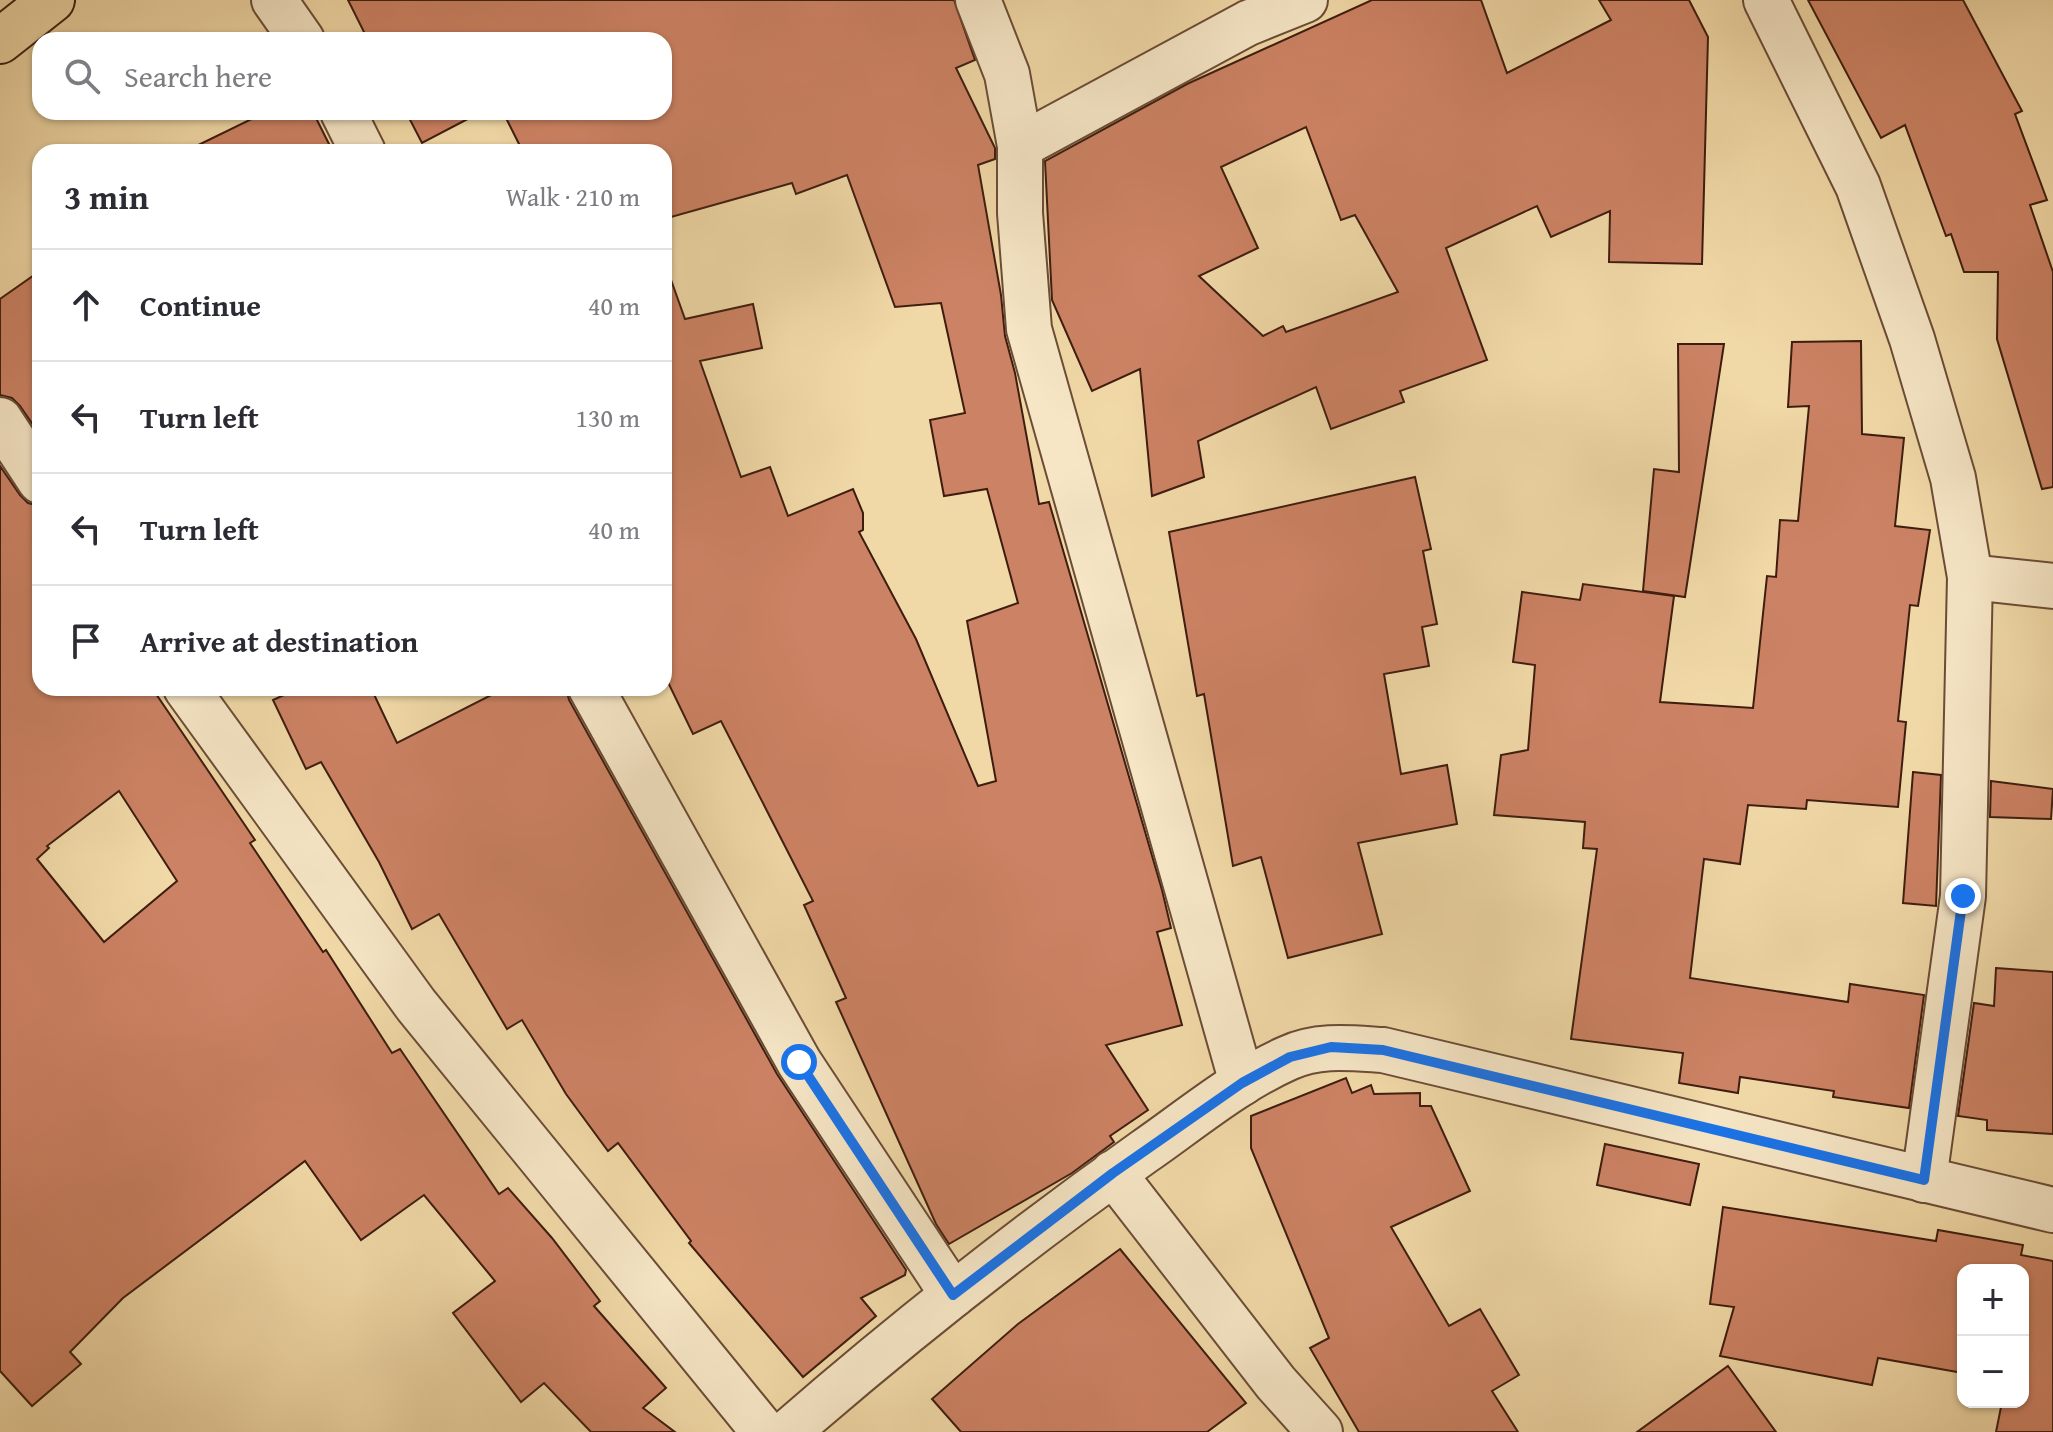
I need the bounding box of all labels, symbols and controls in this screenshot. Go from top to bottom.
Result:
search box [32,32,672,120]
icon: search [60,54,104,98]
text: Search here [124,54,272,98]
text: 3 min [64,172,149,221]
text: Walk · 210 m [506,177,640,216]
icon: ahead [64,283,108,327]
text: Continue [140,283,261,327]
text: 40 m [588,286,640,325]
icon: left [64,395,108,439]
text: Turn left [140,395,259,439]
text: 130 m [575,398,640,437]
icon: left [64,507,108,551]
text: Turn left [140,507,259,551]
text: 40 m [588,510,640,549]
icon: arrive [64,619,108,663]
text: Arrive at destination [140,619,418,663]
route end [1945,878,1981,914]
route start [781,1044,817,1080]
map controls [1957,1264,2029,1408]
button: + [1957,1264,2029,1336]
button: − [1957,1336,2029,1408]

